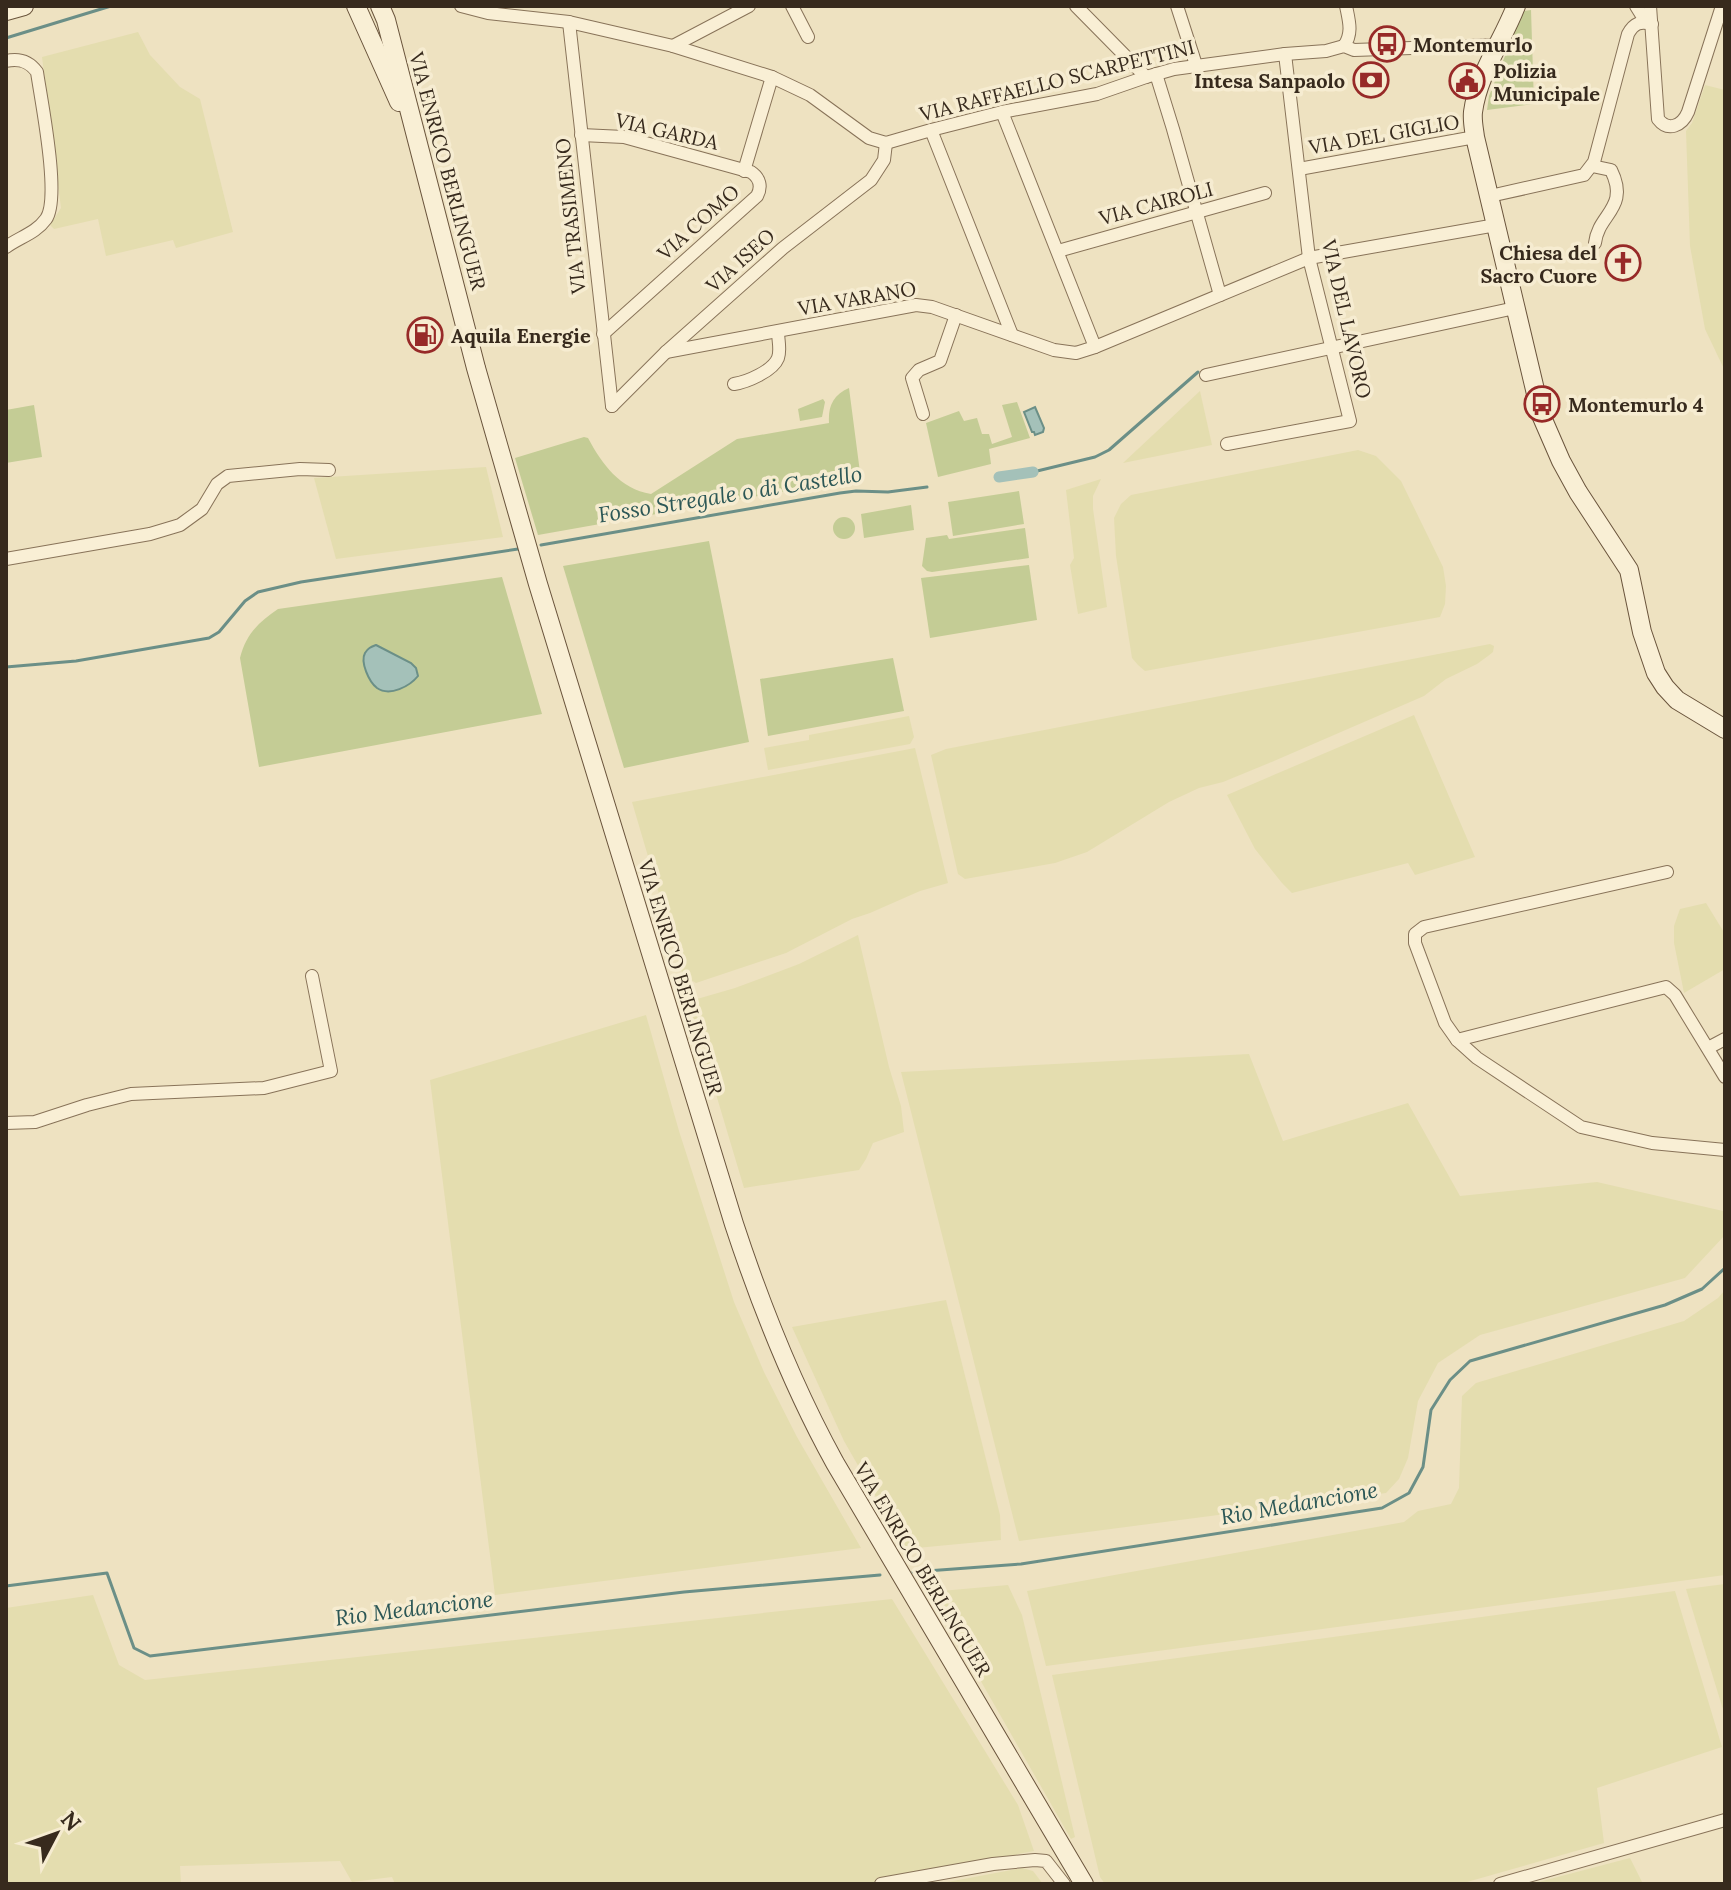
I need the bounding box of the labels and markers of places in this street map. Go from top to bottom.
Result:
bus stop icon: Montemurlo [1368,25,1406,63]
place label: Montemurlo [1413,32,1533,57]
place label: Polizia Municipale [1493,58,1600,106]
bank icon: Intesa Sanpaolo [1352,61,1390,99]
public building icon: Polizia Municipale [1448,62,1486,100]
place label: Intesa Sanpaolo [1194,68,1345,93]
place label: Chiesa del Sacro Cuore [1481,240,1597,288]
church icon: Chiesa del Sacro Cuore [1604,244,1642,282]
fuel station icon: Aquila Energie [406,316,444,354]
place label: Aquila Energie [451,323,591,348]
bus stop icon: Montemurlo 4 [1523,385,1561,423]
place label: Montemurlo 4 [1568,392,1704,417]

